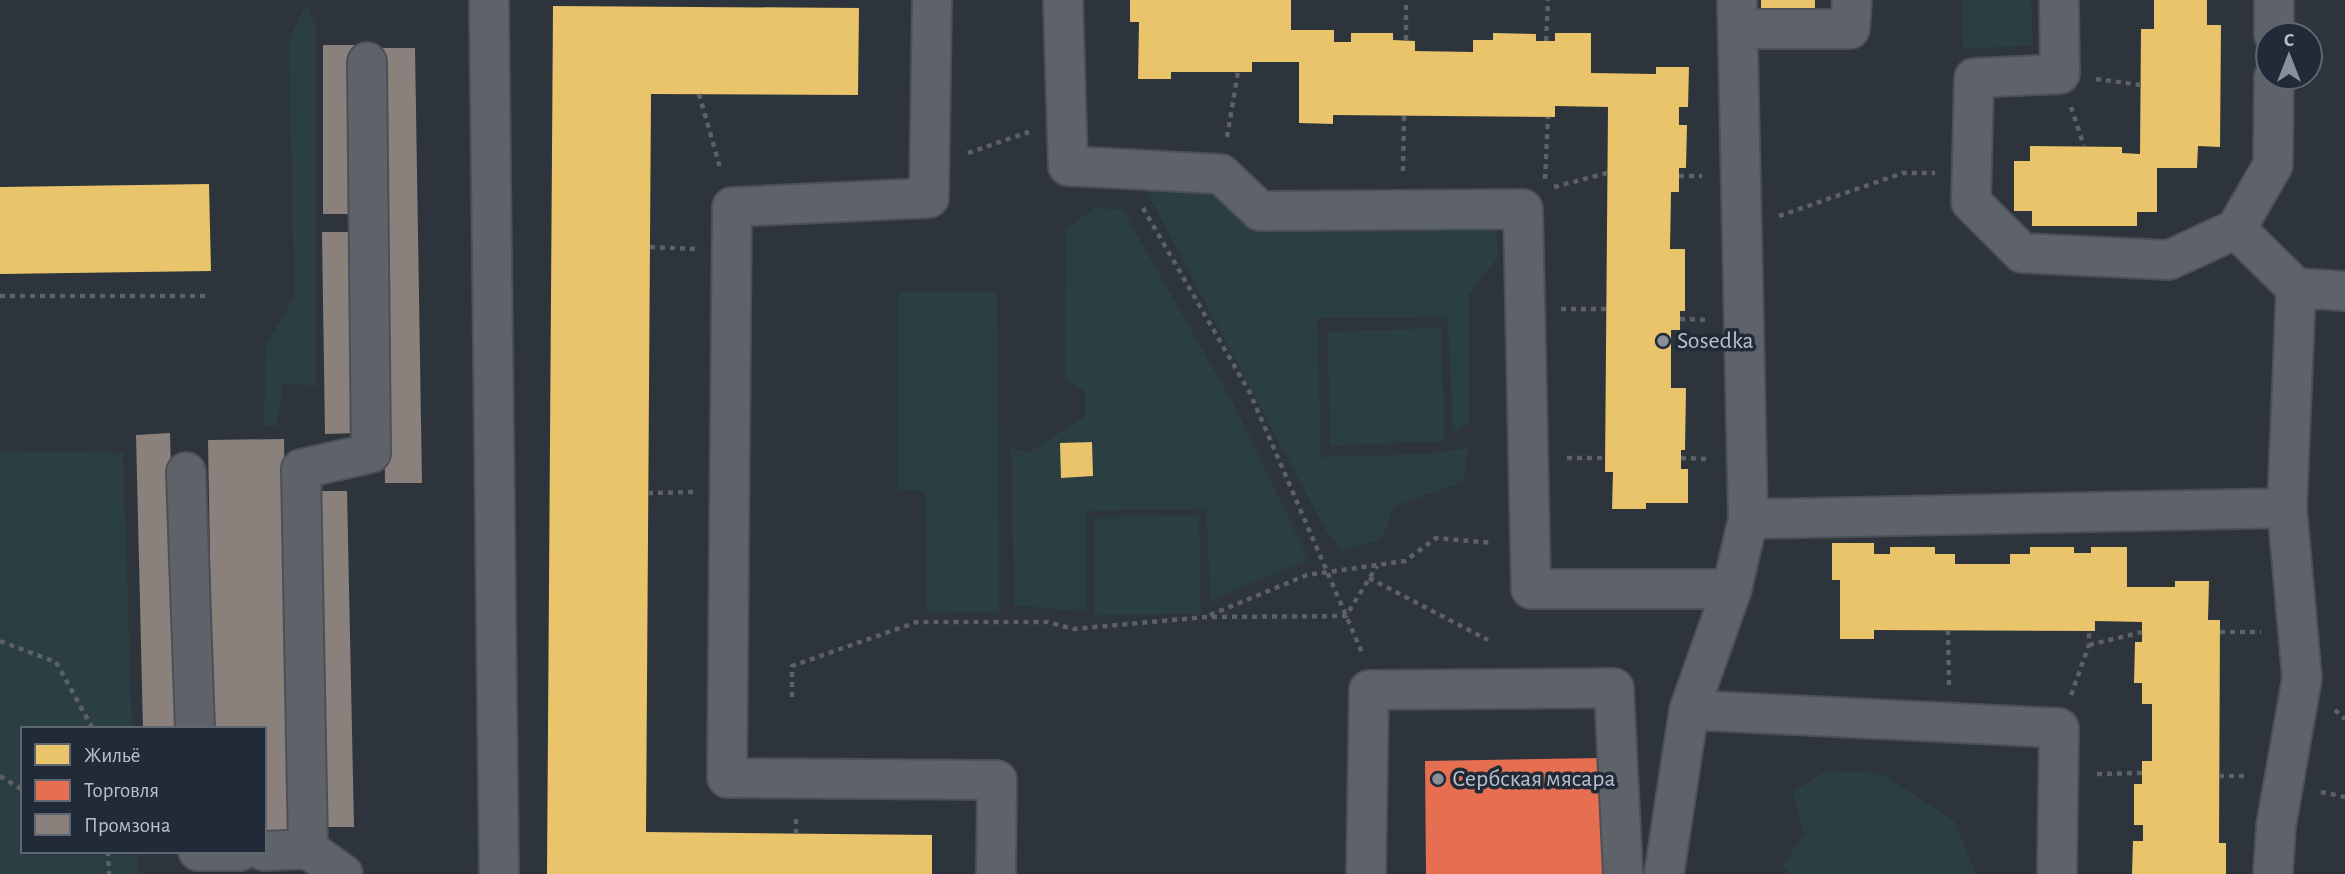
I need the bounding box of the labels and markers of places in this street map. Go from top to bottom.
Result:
place label: Sosedka [1677,329,1754,353]
marker: Sosedka [1655,333,1671,349]
place label: Сербская мясара [1452,767,1615,791]
marker: Сербская мясара [1430,771,1446,787]

